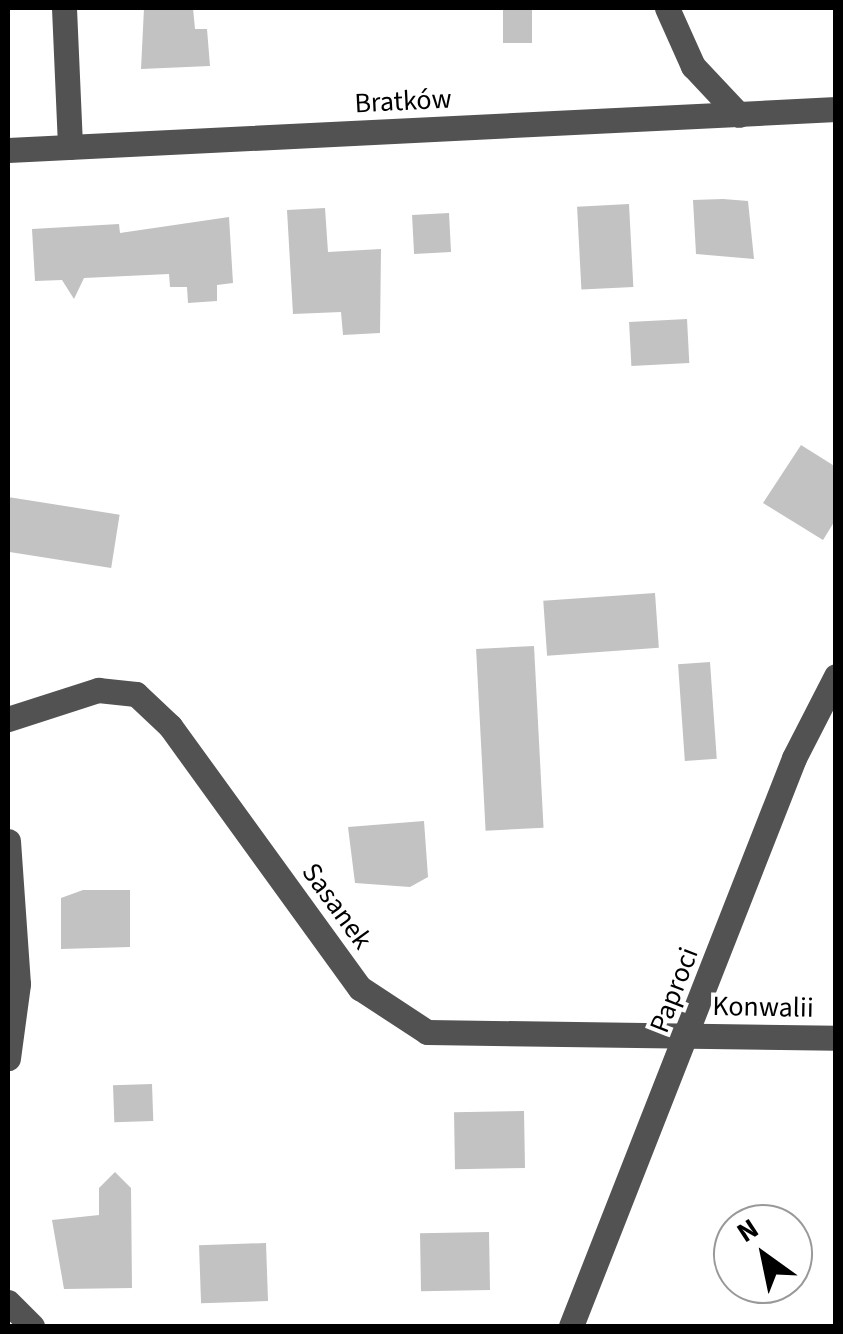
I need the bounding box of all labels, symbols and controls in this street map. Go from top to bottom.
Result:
street label: Bratków [354,82,452,120]
street label: Sasanek [295,856,379,956]
street label: Paproci [642,943,706,1037]
street label: Konwalii [712,989,814,1025]
north arrow [713,1204,813,1304]
text: N [729,1209,766,1252]

